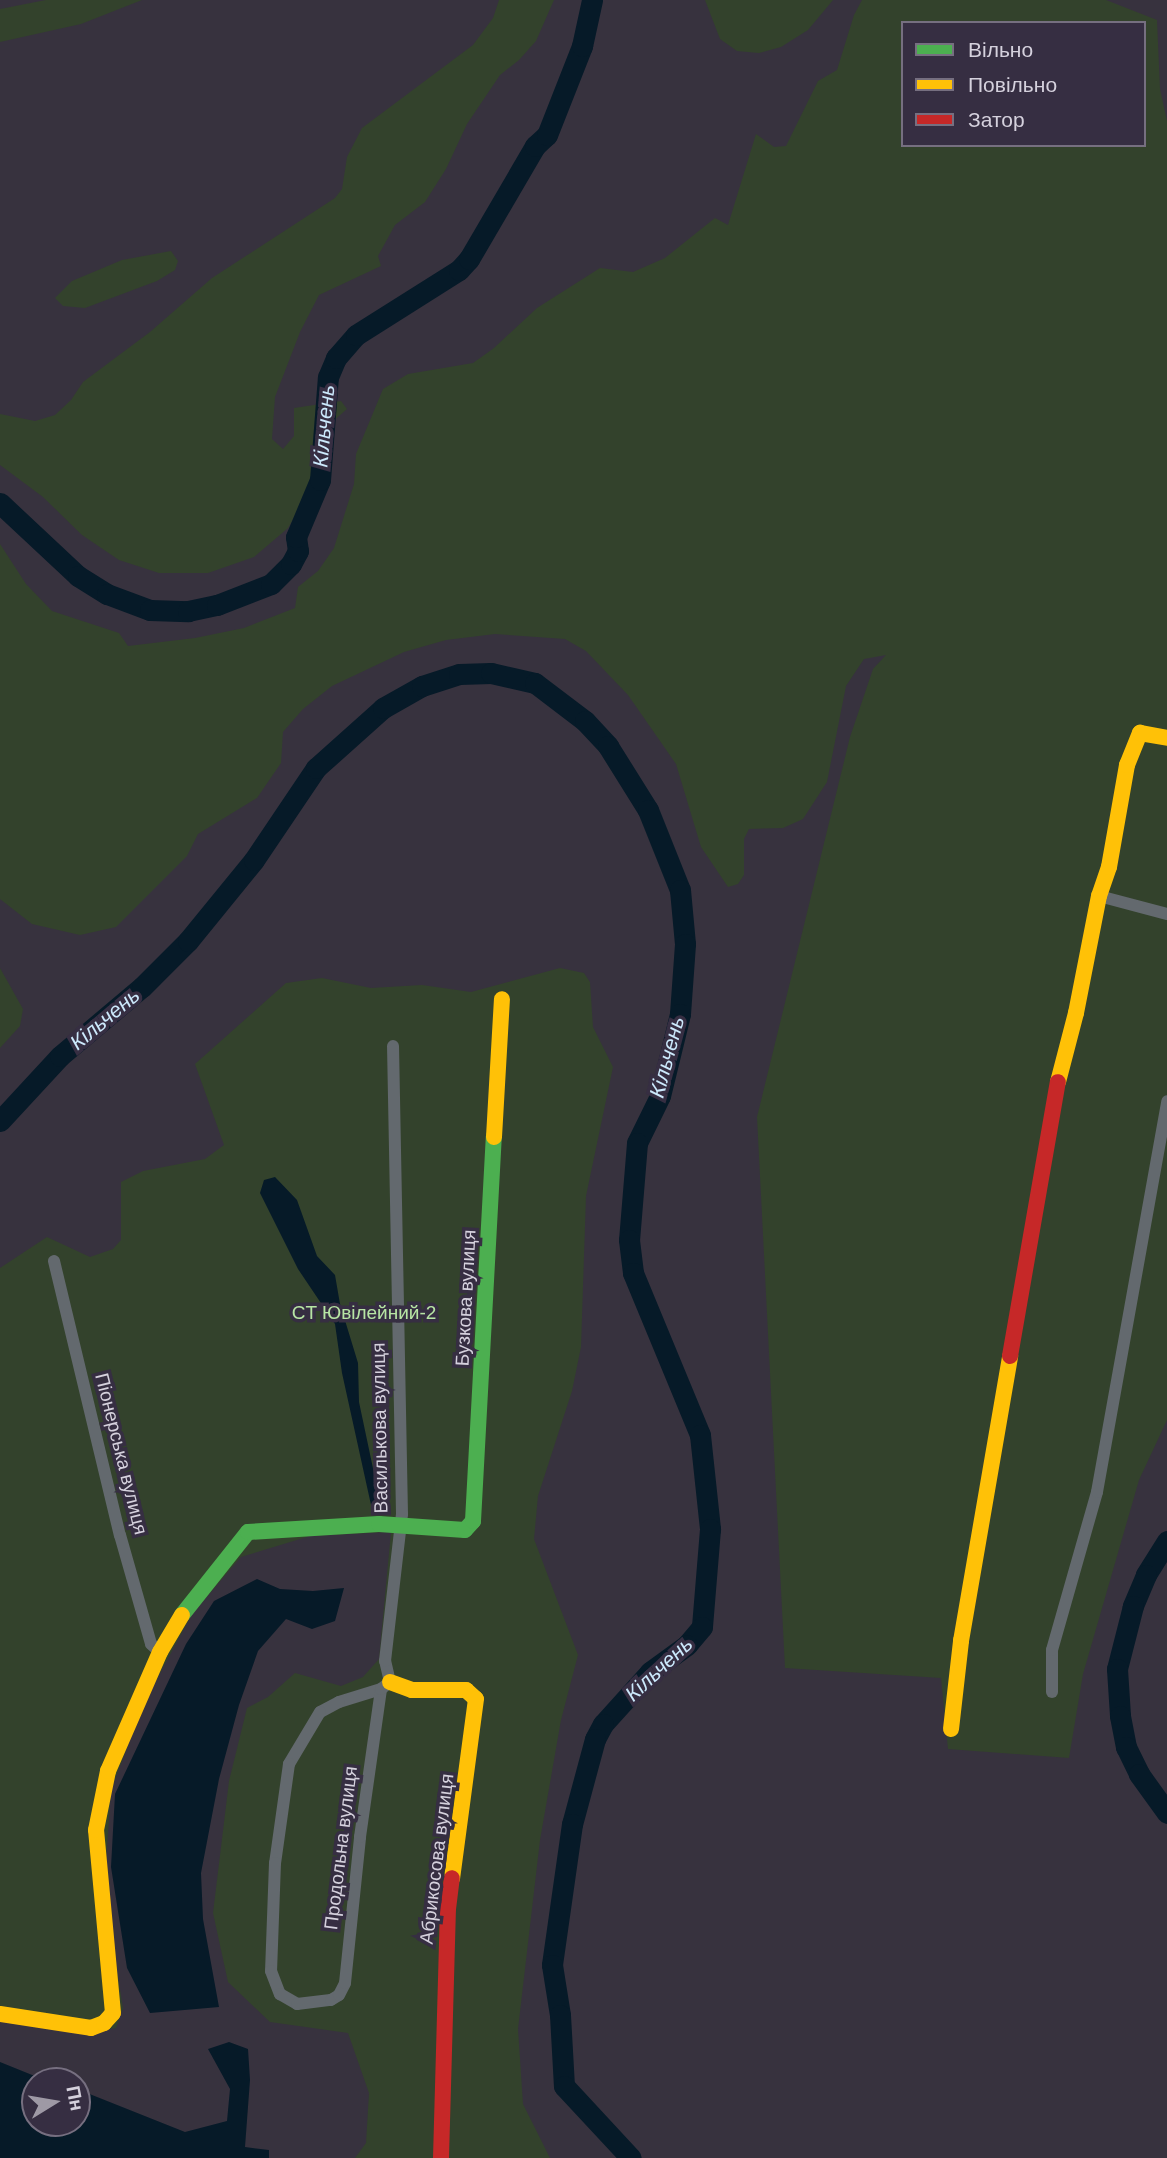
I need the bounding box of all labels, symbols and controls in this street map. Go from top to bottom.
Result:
legend [901,21,1146,147]
text: Вільно [968,38,1033,61]
text: Повільно [968,73,1057,96]
text: Затор [968,108,1025,131]
water label: Кільчень [308,383,340,469]
water label: Кільчень [65,983,145,1055]
water label: Кільчень [644,1014,690,1100]
street label: Бузкова вулиця [451,1229,481,1367]
park label: СT Ювілейний-2 [292,1302,436,1324]
street label: Василькова вулиця [367,1342,393,1514]
street label: Піонерська вулиця [90,1371,152,1537]
water label: Кільчень [620,1631,698,1707]
street label: Продольна вулиця [320,1765,362,1931]
street label: Абрикосова вулиця [415,1773,459,1945]
north arrow [21,2067,91,2137]
text: Пн [62,2084,88,2113]

